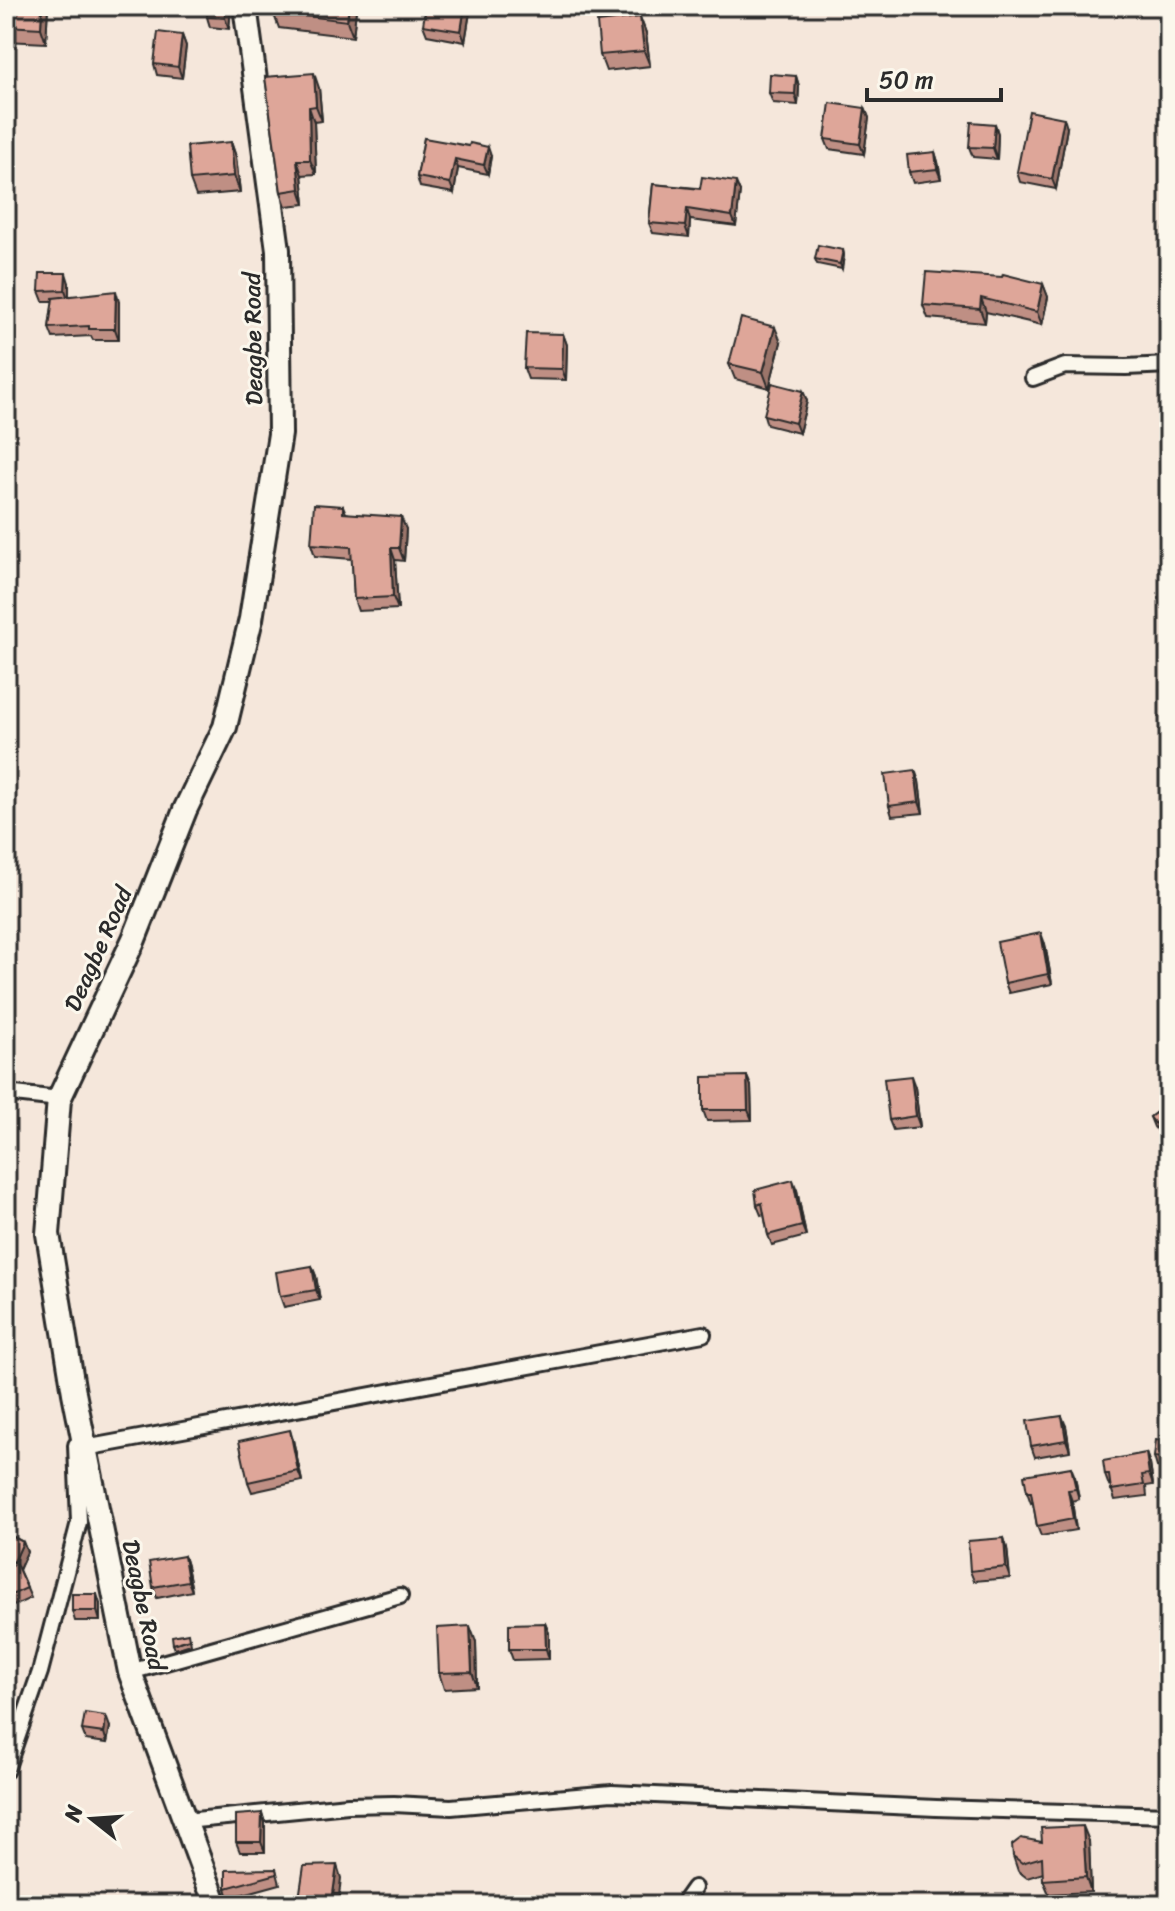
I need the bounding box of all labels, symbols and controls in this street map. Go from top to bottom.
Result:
scale bar [867,52,1001,102]
text: 50 m [879,59,934,101]
street label: Deagbe Road [231,271,275,406]
street label: Deagbe Road [52,879,145,1018]
street label: Deagbe Road [110,1536,179,1676]
north arrow [52,1779,132,1859]
text: N [52,1800,94,1827]

